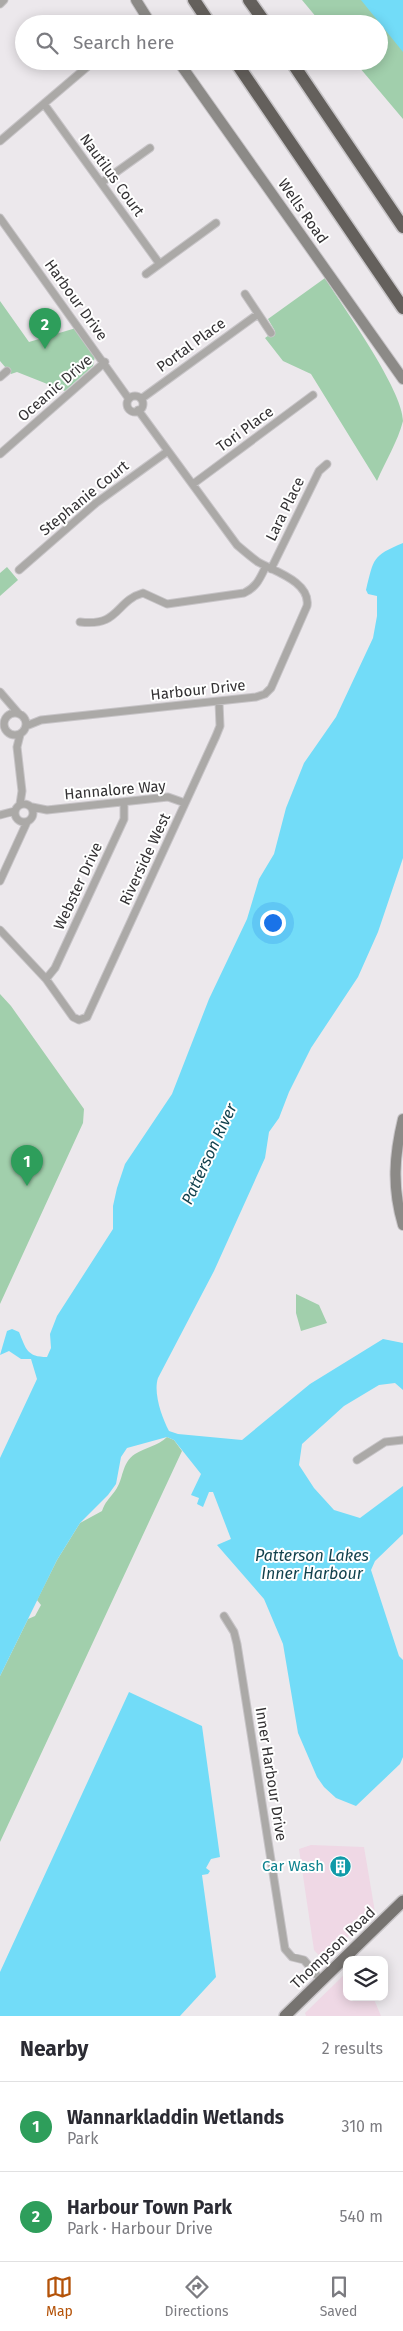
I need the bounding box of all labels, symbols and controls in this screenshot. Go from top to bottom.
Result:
search box [15,15,388,70]
icon: search [33,29,61,57]
text: Search here [73,31,174,54]
street label: Nautilus Court [76,130,148,220]
street label: Wells Road [274,175,332,247]
street label: Harbour Drive [41,256,111,344]
pin: 2 [29,308,61,349]
street label: Portal Place [153,314,229,376]
street label: Oceanic Drive [14,351,96,425]
street label: Tori Place [213,402,277,456]
street label: Stephanie Court [36,456,133,539]
street label: Lara Place [262,474,308,544]
street label: Harbour Drive [150,676,246,704]
street label: Hannalore Way [64,777,167,803]
street label: Riverside West [116,810,174,908]
street label: Webster Drive [50,839,106,933]
your location [260,910,286,936]
water label: Patterson River [177,1100,241,1207]
pin: 1 [11,1145,43,1186]
water label: Patterson Lakes Inner Harbour [255,1546,369,1583]
street label: Inner Harbour Drive [252,1706,290,1842]
building icon: Car Wash [328,1854,352,1878]
place label: Car Wash [262,1857,324,1875]
street label: Thompson Road [287,1903,379,1993]
map controls [343,1956,388,2001]
button: layers [343,1956,388,2001]
text: Nearby [20,2036,88,2062]
text: 2 results [322,2039,383,2058]
text: Wannarkladdin Wetlands [67,2106,284,2129]
text: 1 [32,2117,40,2136]
text: 310 m [342,2117,383,2136]
text: Park [67,2129,99,2148]
text: Harbour Town Park [67,2196,232,2219]
text: 2 [32,2207,40,2226]
text: 540 m [340,2207,383,2226]
text: Park · Harbour Drive [67,2219,213,2238]
tab: Map [45,2273,73,2320]
tab: Directions [164,2273,229,2320]
tab: Saved [320,2273,358,2320]

